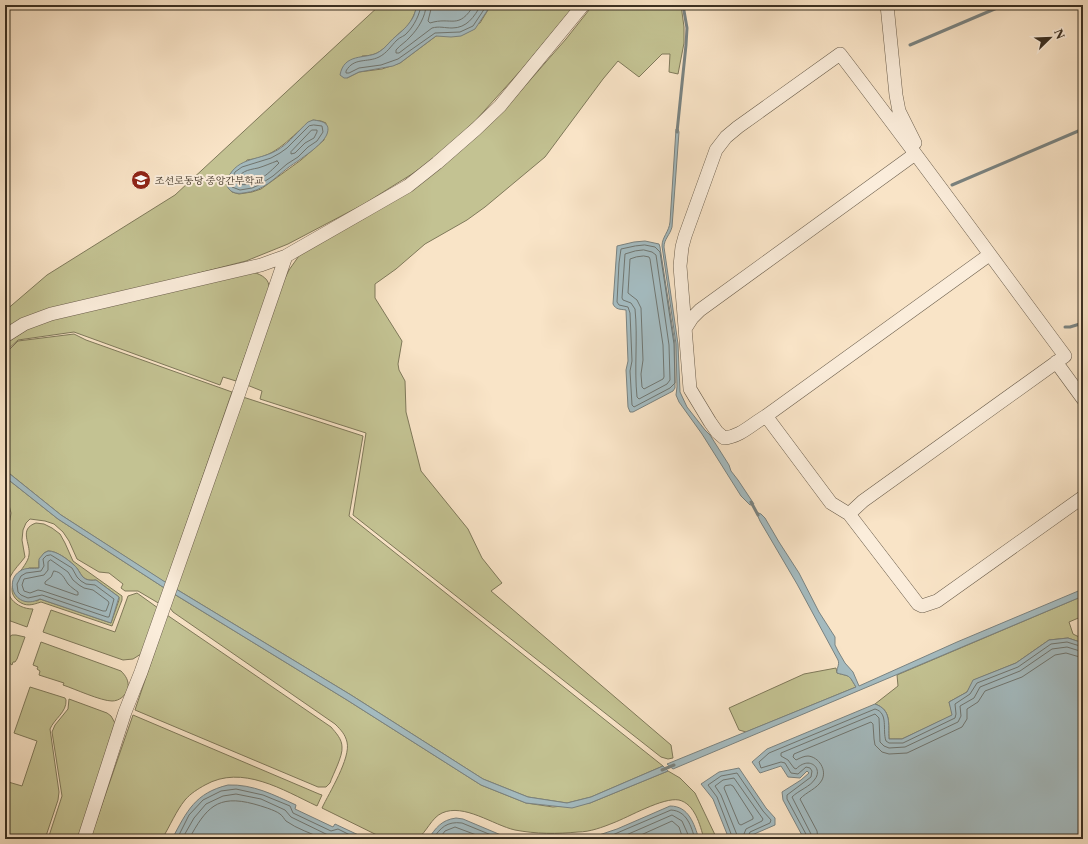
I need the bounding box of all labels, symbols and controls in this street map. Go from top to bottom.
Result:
north arrow [1030,18,1070,58]
text: N [1051,27,1068,42]
school or university icon: 조선로동당 중앙간부학교 [130,169,152,191]
place label: 조선로동당 중앙간부학교 [155,174,264,187]

